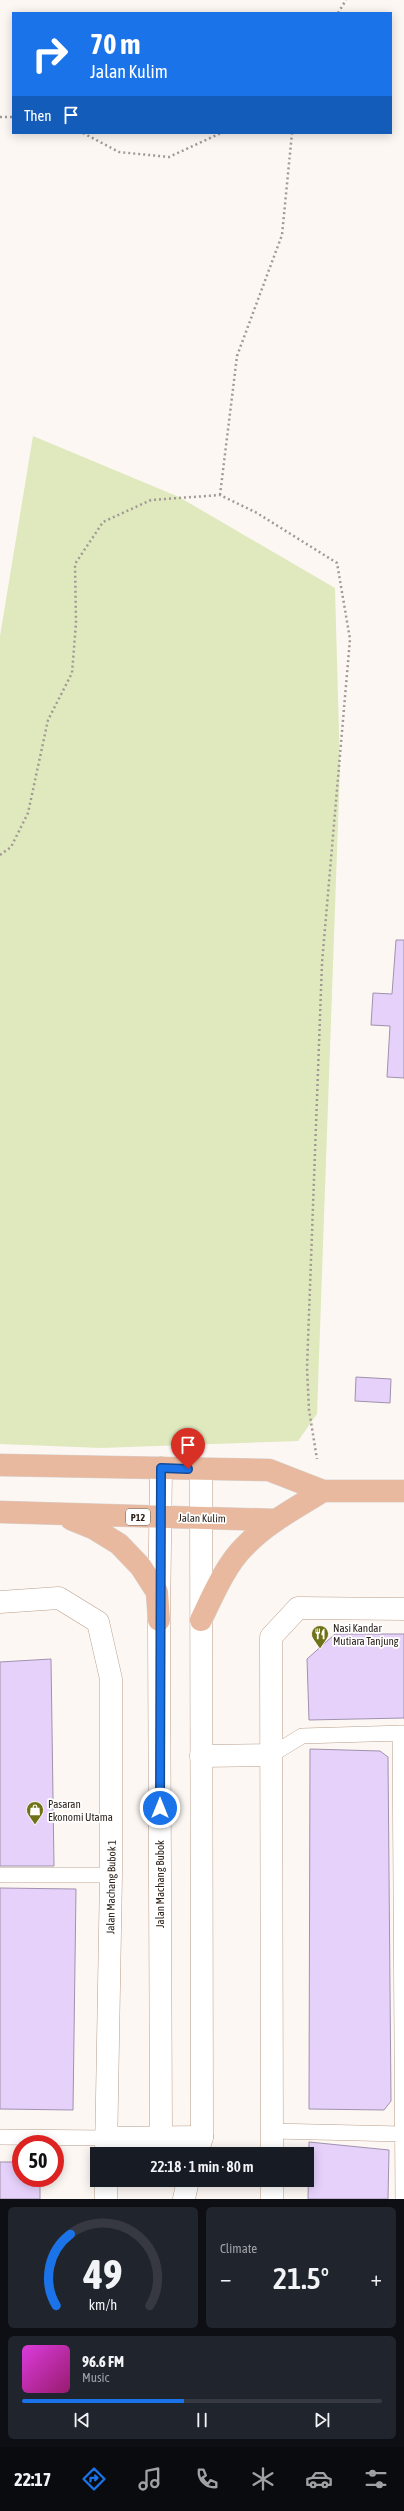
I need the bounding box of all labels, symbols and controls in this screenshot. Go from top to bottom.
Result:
icon: right [24,28,76,80]
text: 70 m [90,28,140,60]
text: Jalan Kulim [90,61,168,82]
icon: arrive [60,104,82,126]
text: Then [24,107,52,124]
pin [171,1428,205,1469]
icon: arrive [177,1434,199,1456]
road number: P12 [126,1509,150,1525]
street label: Jalan Kulim [178,1512,226,1524]
place label: Nasi Kandar Mutiara Tanjung [333,1622,399,1647]
restaurant icon: Nasi Kandar Mutiara Tanjung [310,1624,330,1649]
position arrow [139,1787,181,1829]
place label: Pasaran Ekonomi Utama [48,1798,113,1823]
shop icon: Pasaran Ekonomi Utama [25,1800,45,1825]
street label: Jalan Machang Bubok 1 [104,1840,118,1934]
street label: Jalan Machang Bubok [154,1840,166,1928]
speed limit sign: 50 [12,2135,64,2187]
text: 22:18 · 1 min · 80 m [150,2158,254,2175]
text: Climate [220,2241,257,2256]
text: 49 [82,2249,123,2297]
text: 21.5° [273,2261,329,2295]
text: − [220,2265,231,2291]
text: + [371,2265,382,2291]
text: km/h [89,2296,117,2312]
text: 96.6 FM [82,2353,124,2370]
text: Music [82,2370,109,2385]
icon: previous [71,2409,93,2431]
icon: pause [191,2409,213,2431]
icon: next [311,2409,333,2431]
icon: directions [80,2465,108,2493]
icon: music [136,2465,164,2493]
icon: phone [193,2465,221,2493]
icon: climate [249,2465,277,2493]
icon: car [305,2465,333,2493]
icon: filters [362,2465,390,2493]
text: 22:17 [14,2469,51,2490]

